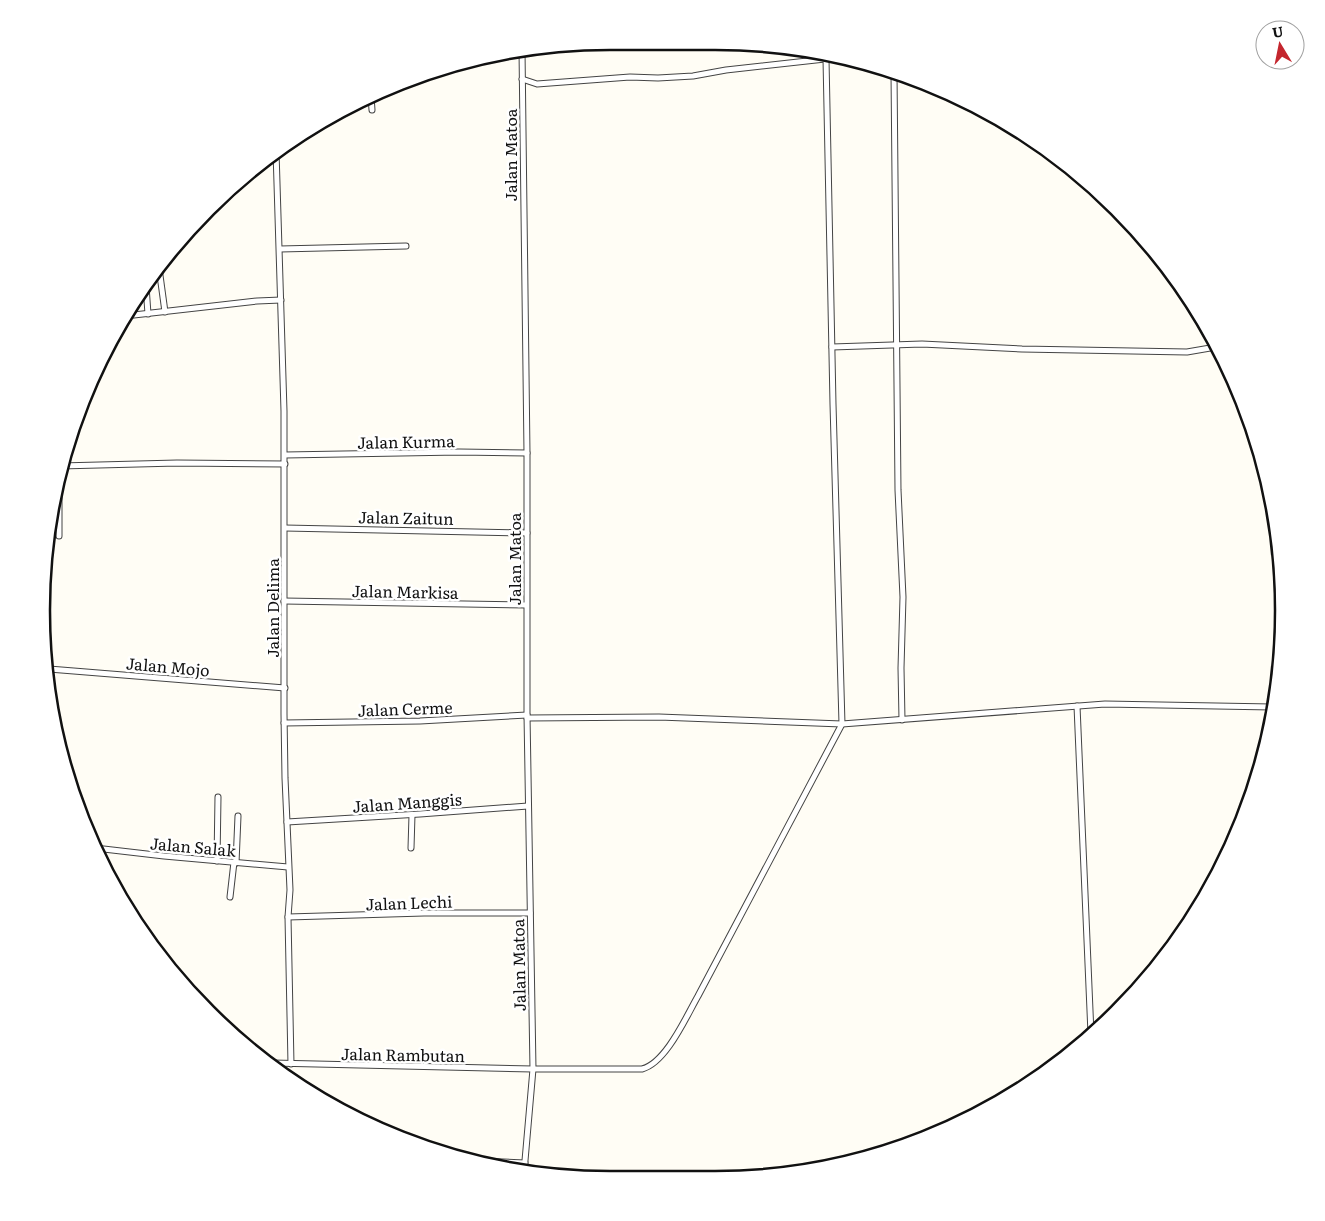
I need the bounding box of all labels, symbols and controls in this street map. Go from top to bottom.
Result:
north arrow [1255,20,1305,70]
text: U [1270,20,1285,42]
street label: Jalan Matoa [498,108,522,201]
street label: Jalan Kurma [357,428,455,454]
street label: Jalan Zaitun [358,504,454,530]
street label: Jalan Matoa [502,512,526,605]
street label: Jalan Delima [260,558,284,658]
street label: Jalan Markisa [351,578,459,604]
street label: Jalan Mojo [125,650,211,682]
street label: Jalan Cerme [357,694,453,722]
street label: Jalan Manggis [351,786,463,818]
street label: Jalan Salak [149,830,237,862]
street label: Jalan Lechi [365,888,453,916]
street label: Jalan Matoa [505,918,531,1012]
street label: Jalan Rambutan [341,1041,466,1067]

